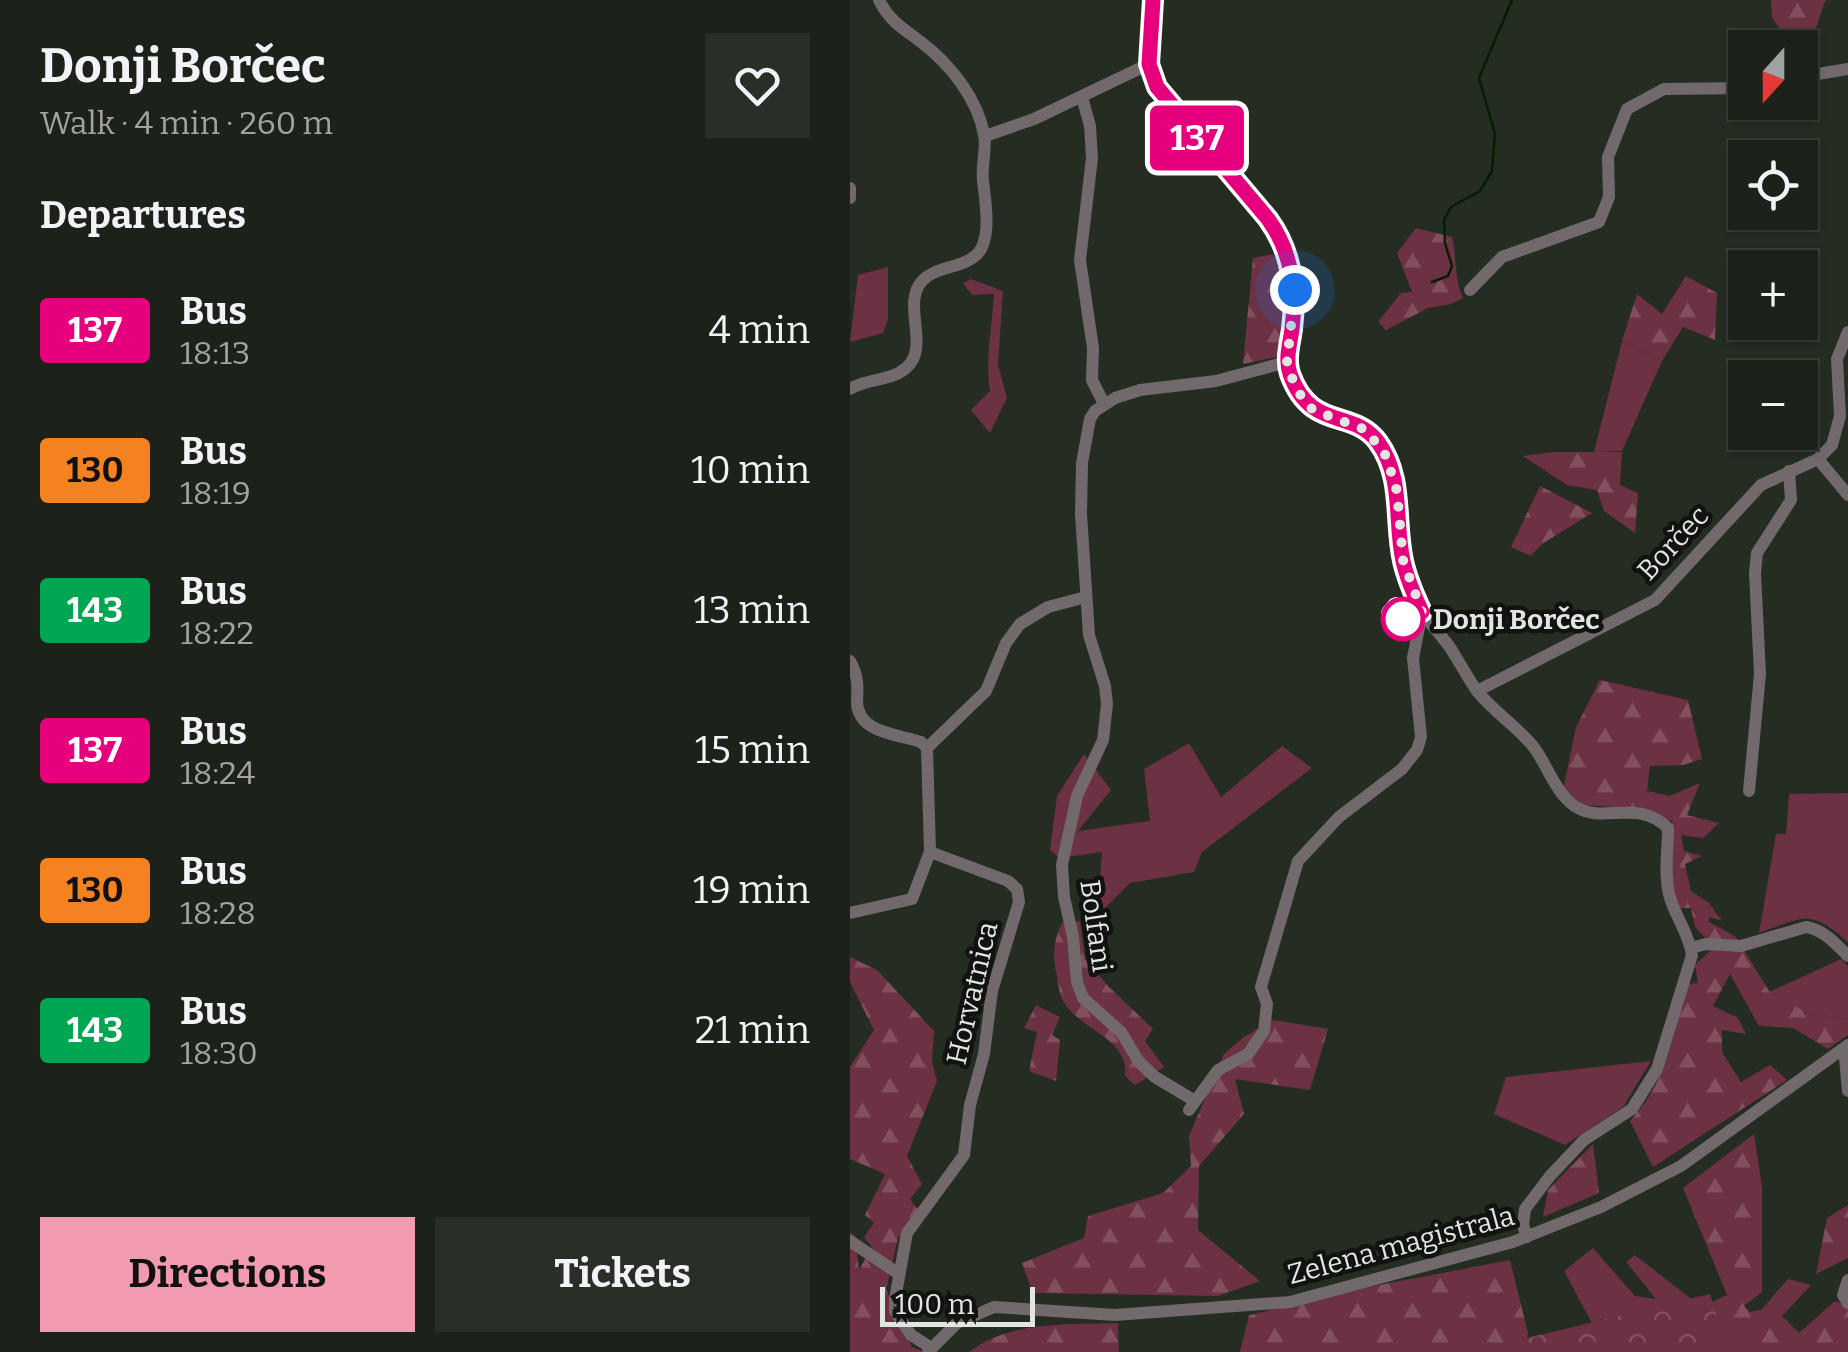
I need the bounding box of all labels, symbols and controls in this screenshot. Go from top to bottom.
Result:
north arrow [1728,30,1818,120]
map controls [1728,30,1818,450]
button: heart [705,33,810,138]
text: Donji Borčec [40,37,326,95]
text: Walk · 4 min · 260 m [40,104,333,142]
line badge: 137 [1140,106,1254,170]
text: 137 [1170,117,1224,159]
button: locate [1728,140,1818,230]
text: Departures [40,192,246,238]
button: + [1728,250,1818,340]
your location [1270,265,1320,315]
text: Bus [180,288,247,334]
text: 4 min [709,307,810,353]
text: 137 [68,309,122,351]
text: 18:13 [180,334,250,372]
button: − [1728,360,1818,450]
text: Bus [180,428,247,474]
text: 10 min [691,447,810,493]
text: 130 [66,449,124,491]
text: 18:19 [180,474,251,512]
street label: Borčec [1631,499,1715,587]
text: Bus [180,568,247,614]
text: 13 min [694,587,810,633]
text: 143 [67,589,123,631]
marker: Donji Borčec [1382,598,1424,640]
place label: Donji Borčec [1433,603,1600,636]
text: 18:22 [180,614,254,652]
text: Bus [180,708,247,754]
text: 15 min [695,727,810,773]
text: 137 [68,729,122,771]
text: 18:24 [180,754,255,792]
text: Bus [180,848,247,894]
text: 19 min [693,867,810,913]
text: 130 [66,869,124,911]
street label: Bolfani [1073,878,1119,974]
text: 18:28 [180,894,256,932]
street label: Horvatnica [940,918,1004,1068]
text: Bus [180,988,247,1034]
text: 21 min [695,1007,810,1053]
text: 143 [67,1009,123,1051]
text: 18:30 [180,1034,258,1072]
street label: Zelena magistrala [1284,1199,1518,1291]
button: Directions [40,1217,415,1332]
button: Tickets [435,1217,810,1332]
scale bar [880,1282,1035,1326]
text: 100 m [895,1288,975,1321]

